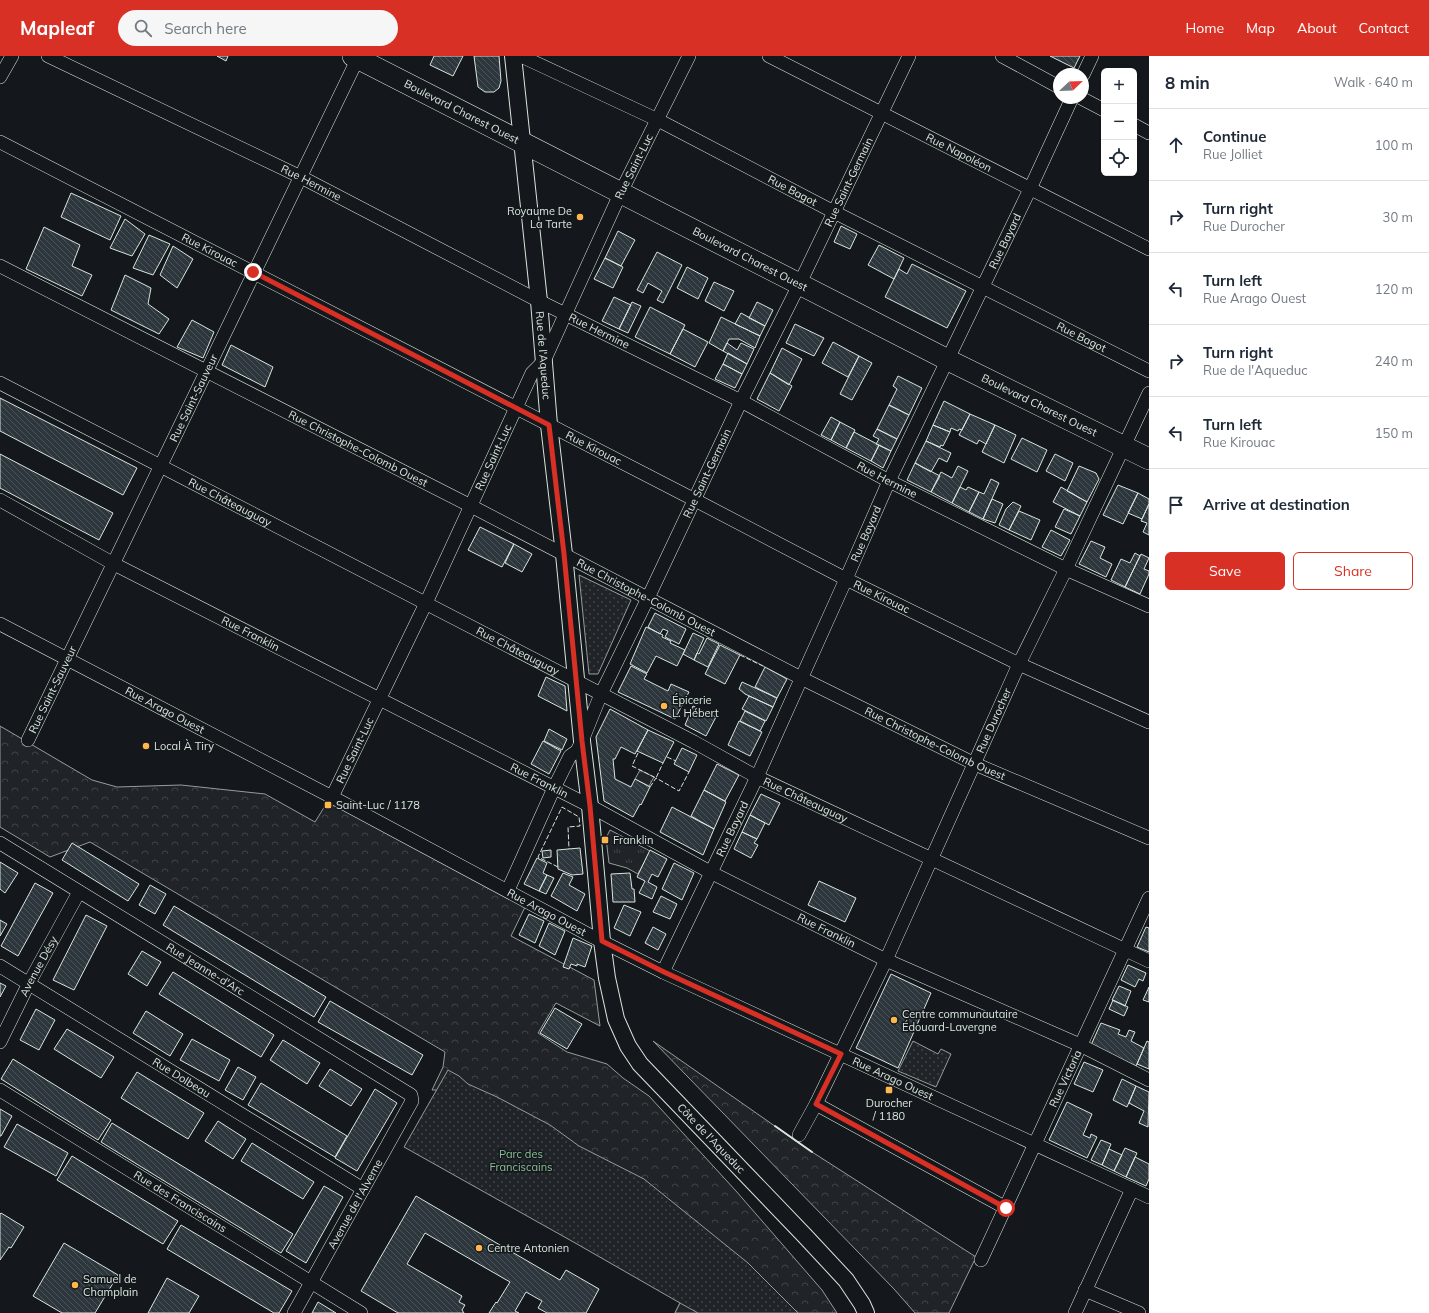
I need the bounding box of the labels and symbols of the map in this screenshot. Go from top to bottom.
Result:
north arrow [1053,68,1089,104]
street label: Boulevard Charest Ouest [402,76,522,147]
street label: Rue Napoléon [924,130,994,175]
street label: Rue Saint-Luc [612,131,656,202]
street label: Rue Saint-Germain [821,135,876,229]
street label: Rue Hermine [279,161,344,204]
street label: Rue Bagot [765,172,820,209]
place label: Royaume De La Tarte [507,204,572,231]
street label: Rue Bayard [986,211,1024,271]
marker: Royaume De La Tarte [575,212,585,222]
street label: Boulevard Charest Ouest [690,224,810,294]
street label: Rue Kirouac [179,230,241,271]
route end [244,263,262,281]
street label: Rue Hermine [567,310,632,352]
street label: Rue de l'Aqueduc [533,311,554,401]
street label: Rue Bagot [1054,319,1109,355]
street label: Rue Saint-Sauveur [166,352,221,444]
street label: Boulevard Charest Ouest [979,371,1100,439]
street label: Rue Christophe-Colomb Ouest [286,407,430,490]
street label: Rue Saint-Luc [472,421,515,493]
street label: Rue Saint-Germain [680,426,734,520]
street label: Rue Kirouac [563,428,625,468]
street label: Rue Hermine [854,458,919,501]
street label: Rue Châteauguay [186,475,274,529]
street label: Rue Bayard [847,504,884,564]
street label: Rue Christophe-Colomb Ouest [574,555,718,639]
street label: Rue Kirouac [851,577,913,617]
street label: Rue Franklin [219,613,282,654]
street label: Rue Châteauguay [474,624,562,678]
street label: Rue Saint-Sauveur [25,644,80,736]
street label: Rue Arago Ouest [123,684,207,736]
street label: Rue Durocher [973,686,1014,755]
place label: Épicerie L. Hébert [672,693,719,720]
marker: Épicerie L. Hébert [659,701,669,711]
street label: Rue Christophe-Colomb Ouest [862,704,1008,783]
street label: Rue Saint-Luc [333,714,377,785]
place label: Local À Tiry [154,739,214,753]
marker: Local À Tiry [141,741,151,751]
street label: Rue Franklin [508,760,571,801]
street label: Rue Châteauguay [761,774,850,826]
place label: Saint-Luc / 1178 [336,798,420,812]
street label: Rue Bayard [713,799,751,859]
marker: Saint-Luc / 1178 [323,800,333,810]
place label: Franklin [613,833,653,847]
marker: Franklin [600,835,610,845]
street label: Rue Arago Ouest [505,885,589,939]
street label: Rue Franklin [795,910,858,951]
street label: Avenue Désy [17,933,61,999]
street label: Rue Jeanne-d'Arc [164,940,248,999]
place label: Centre communautaire Édouard-Lavergne [902,1007,1018,1034]
marker: Centre communautaire Édouard-Lavergne [889,1015,899,1025]
street label: Rue Victoria [1046,1048,1085,1110]
street label: Rue Dolbeau [150,1054,213,1101]
street label: Rue Arago Ouest [850,1054,935,1103]
marker: Durocher / 1180 [884,1085,894,1095]
place label: Durocher / 1180 [866,1096,912,1123]
street label: Côte de l'Aqueduc [674,1100,749,1177]
park label: Parc des Franciscains [489,1147,553,1174]
street label: Avenue de l'Alverne [325,1157,386,1251]
street label: Rue des Franciscains [131,1167,230,1235]
route start [997,1199,1015,1217]
place label: Centre Antonien [487,1241,569,1255]
marker: Centre Antonien [474,1243,484,1253]
place label: Samuel de Champlain [83,1272,138,1299]
marker: Samuel de Champlain [70,1280,80,1290]

